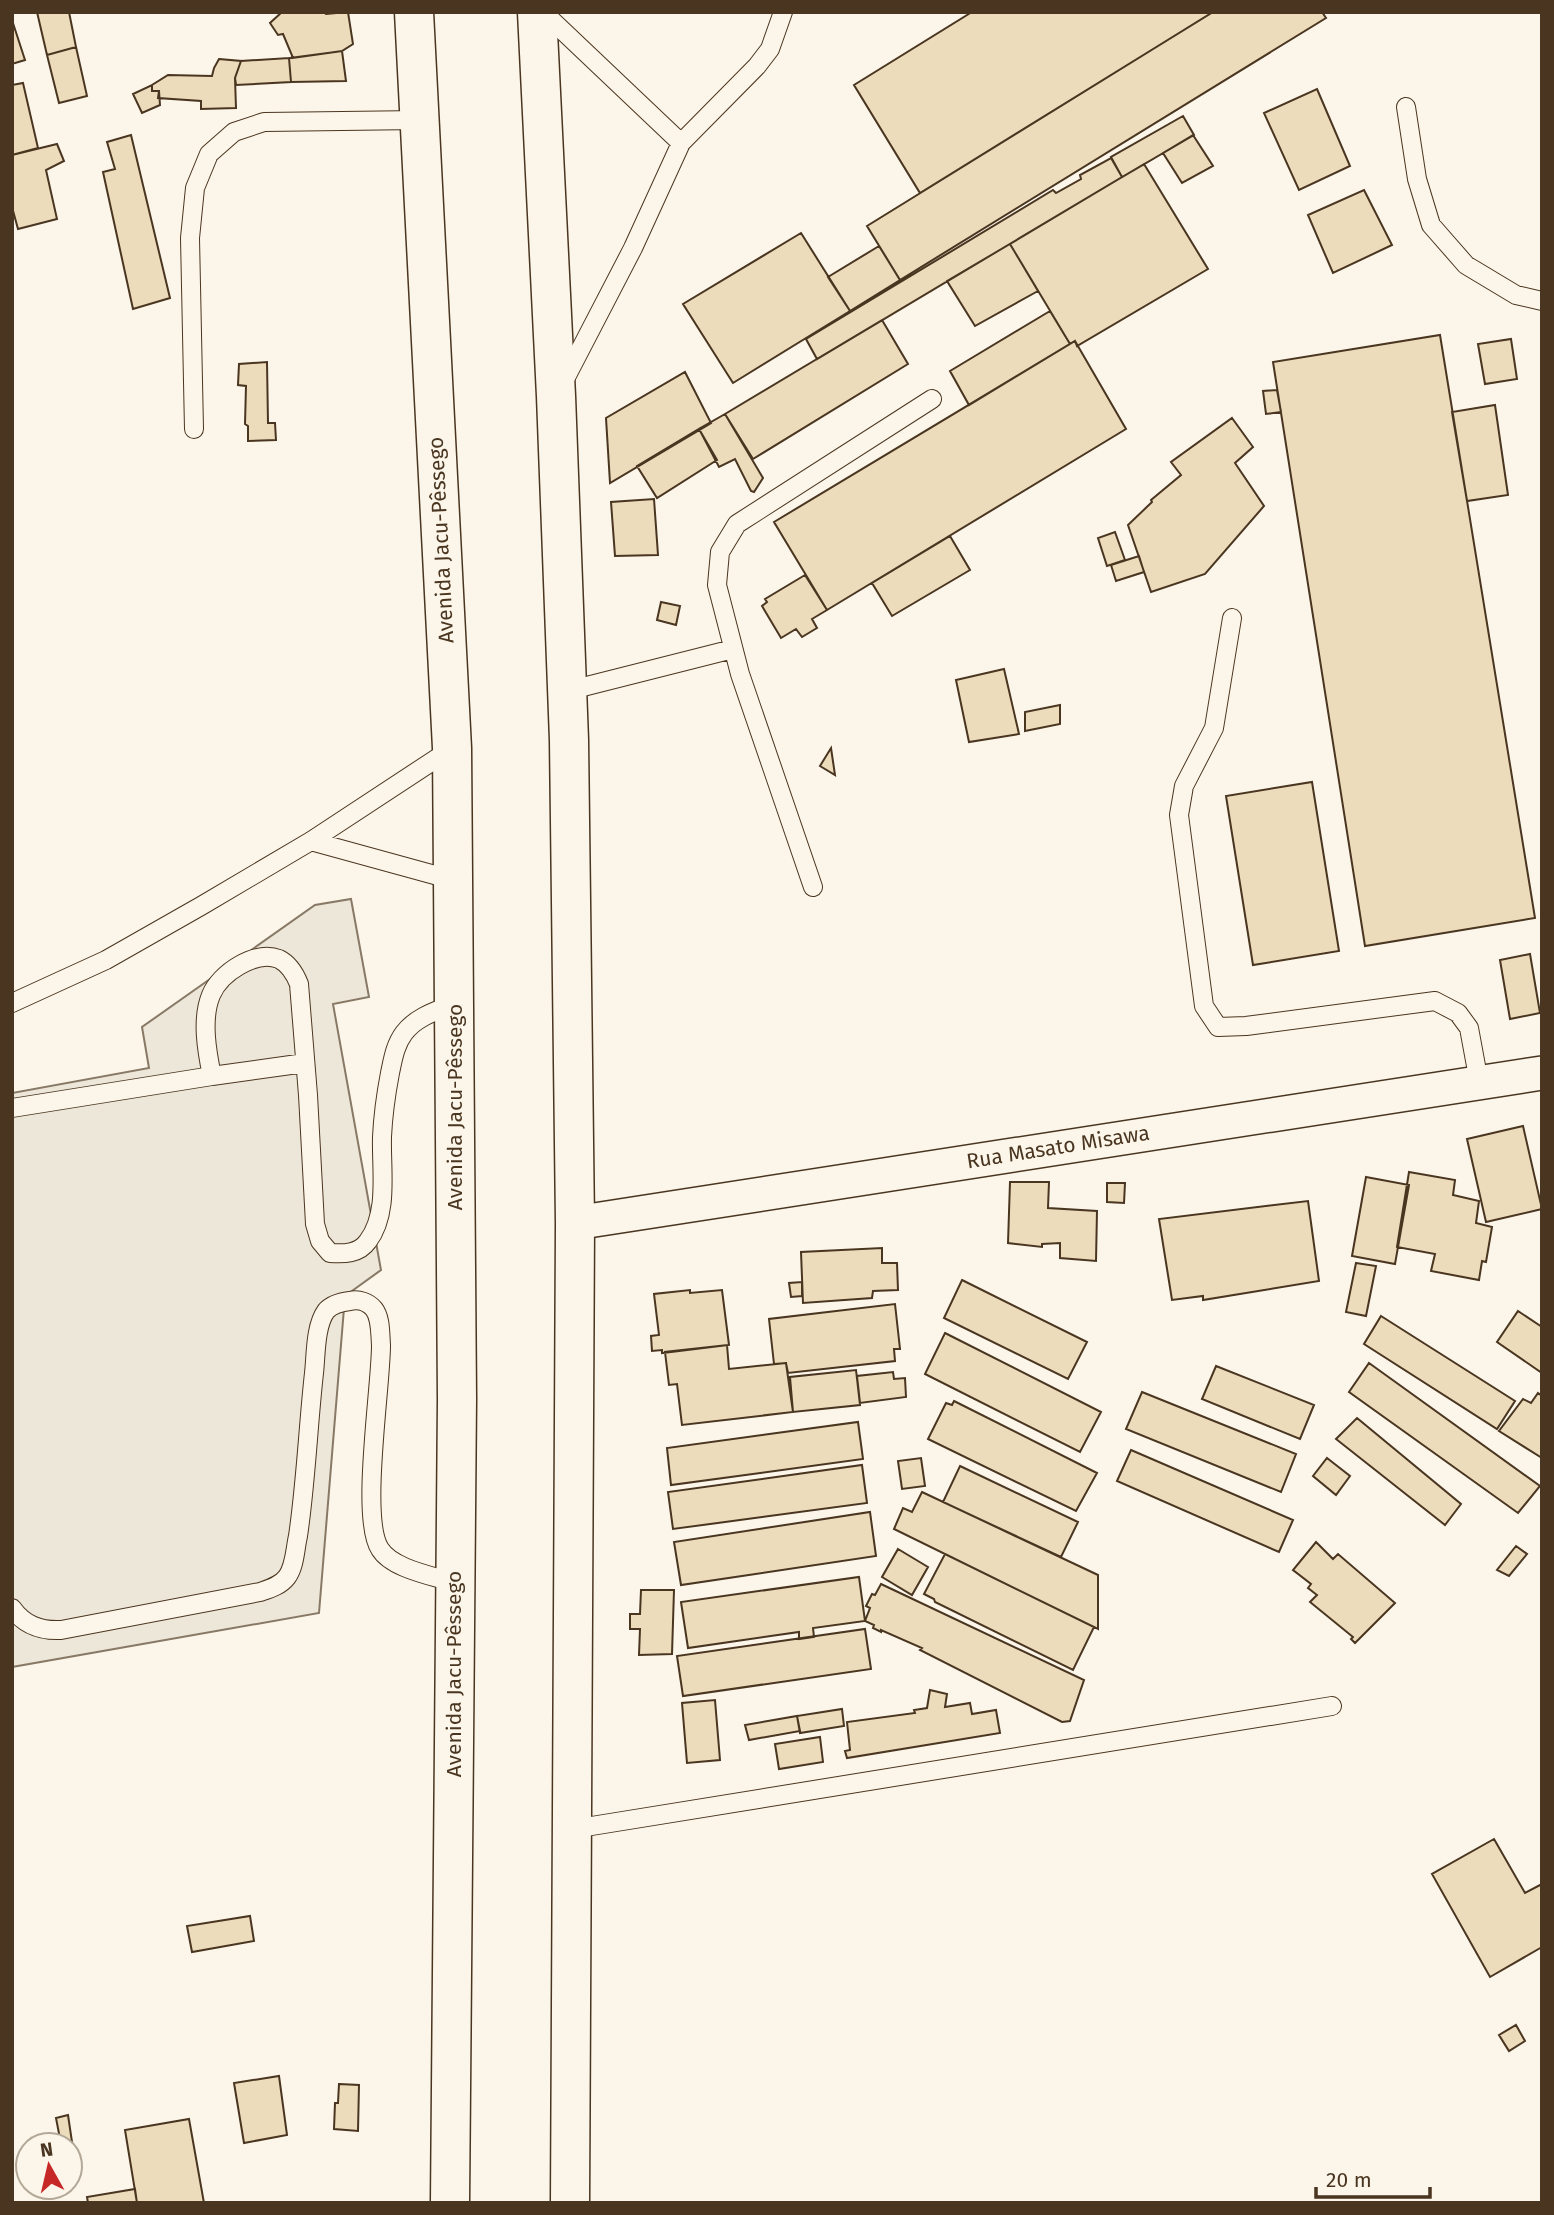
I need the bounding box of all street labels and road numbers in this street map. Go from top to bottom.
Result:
street label: Avenida Jacu-Pêssego [423,436,459,644]
street label: Avenida Jacu-Pêssego [442,1004,468,1210]
street label: Rua Masato Misawa [965,1120,1151,1174]
street label: Avenida Jacu-Pêssego [441,1571,467,1777]

